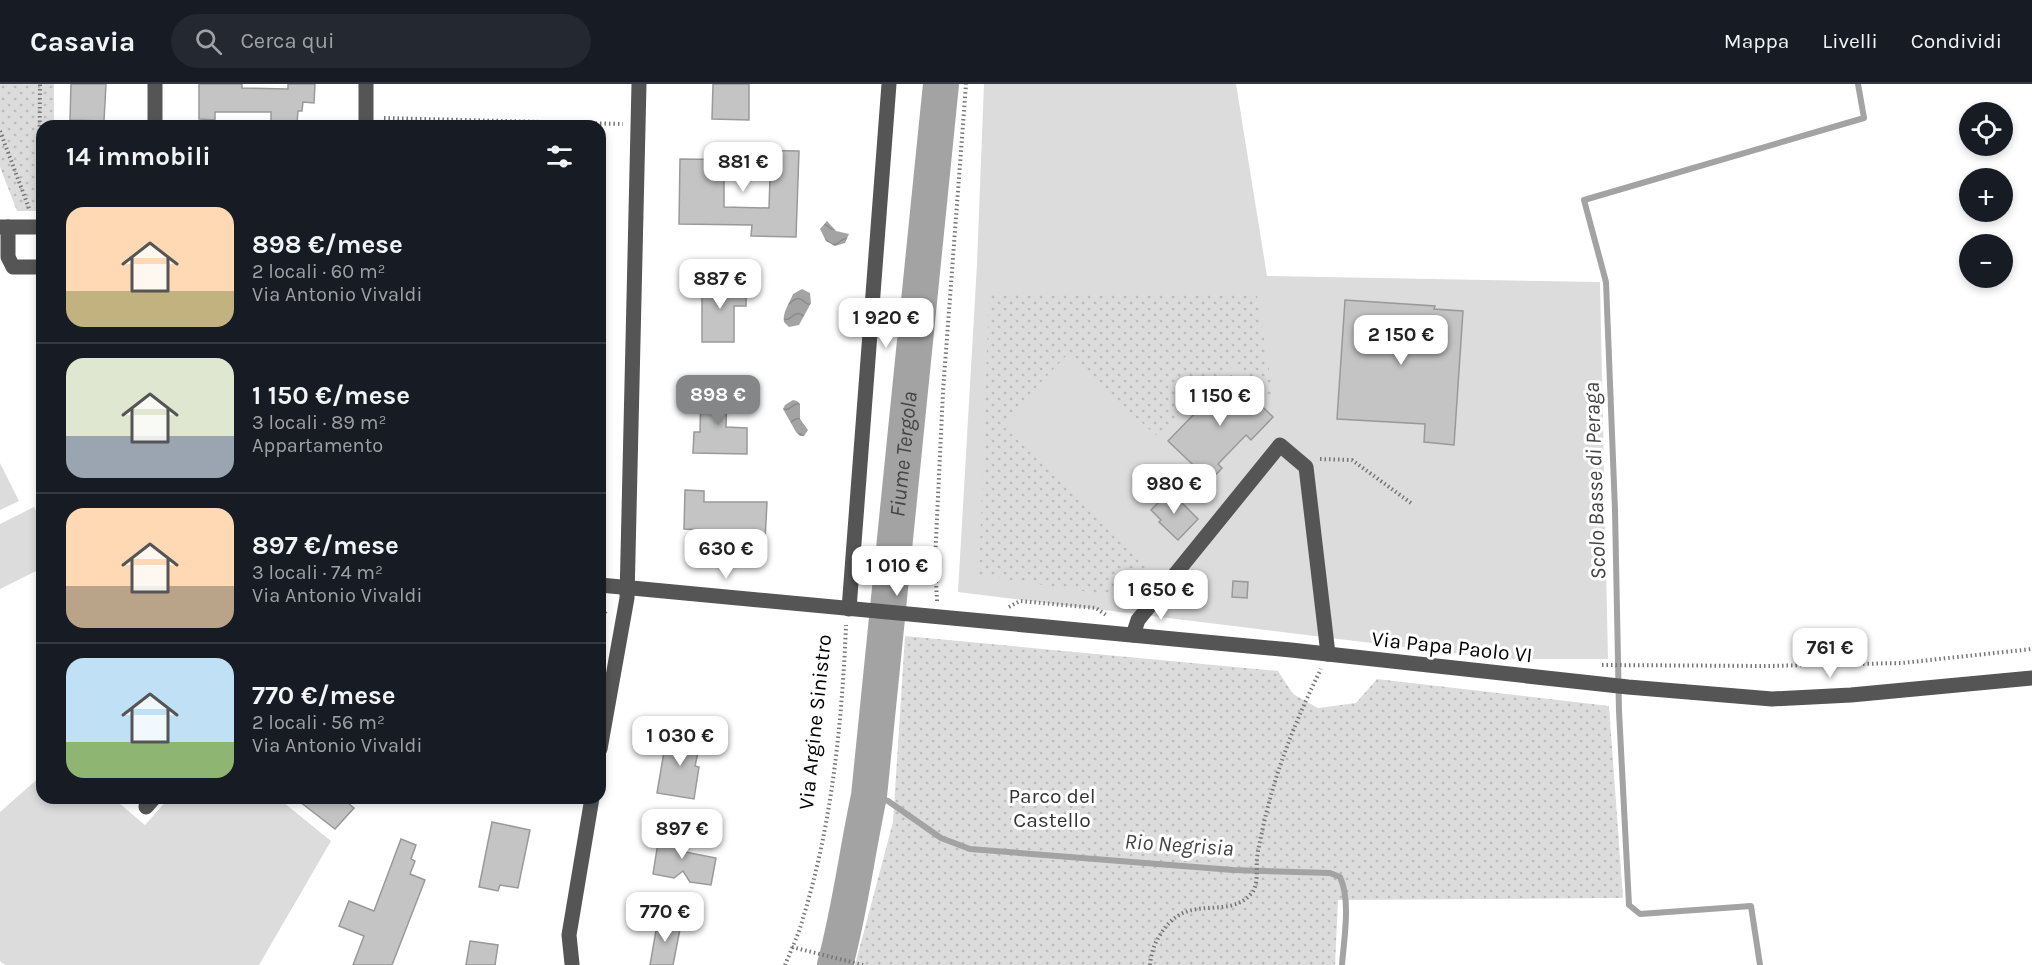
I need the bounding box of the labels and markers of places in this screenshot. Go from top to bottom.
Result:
pin: 881 € [701,142,785,193]
pin: 887 € [678,259,762,310]
pin: 1 920 € [831,298,941,349]
pin: 2 150 € [1346,315,1456,366]
pin: 898 € [676,375,760,426]
pin: 1 150 € [1165,376,1275,427]
pin: 980 € [1132,464,1216,515]
pin: 630 € [684,529,768,580]
pin: 1 010 € [842,546,952,597]
pin: 1 650 € [1106,570,1216,621]
pin: 761 € [1788,628,1872,679]
pin: 1 030 € [625,716,735,767]
pin: 897 € [640,809,724,860]
pin: 770 € [623,892,707,943]

